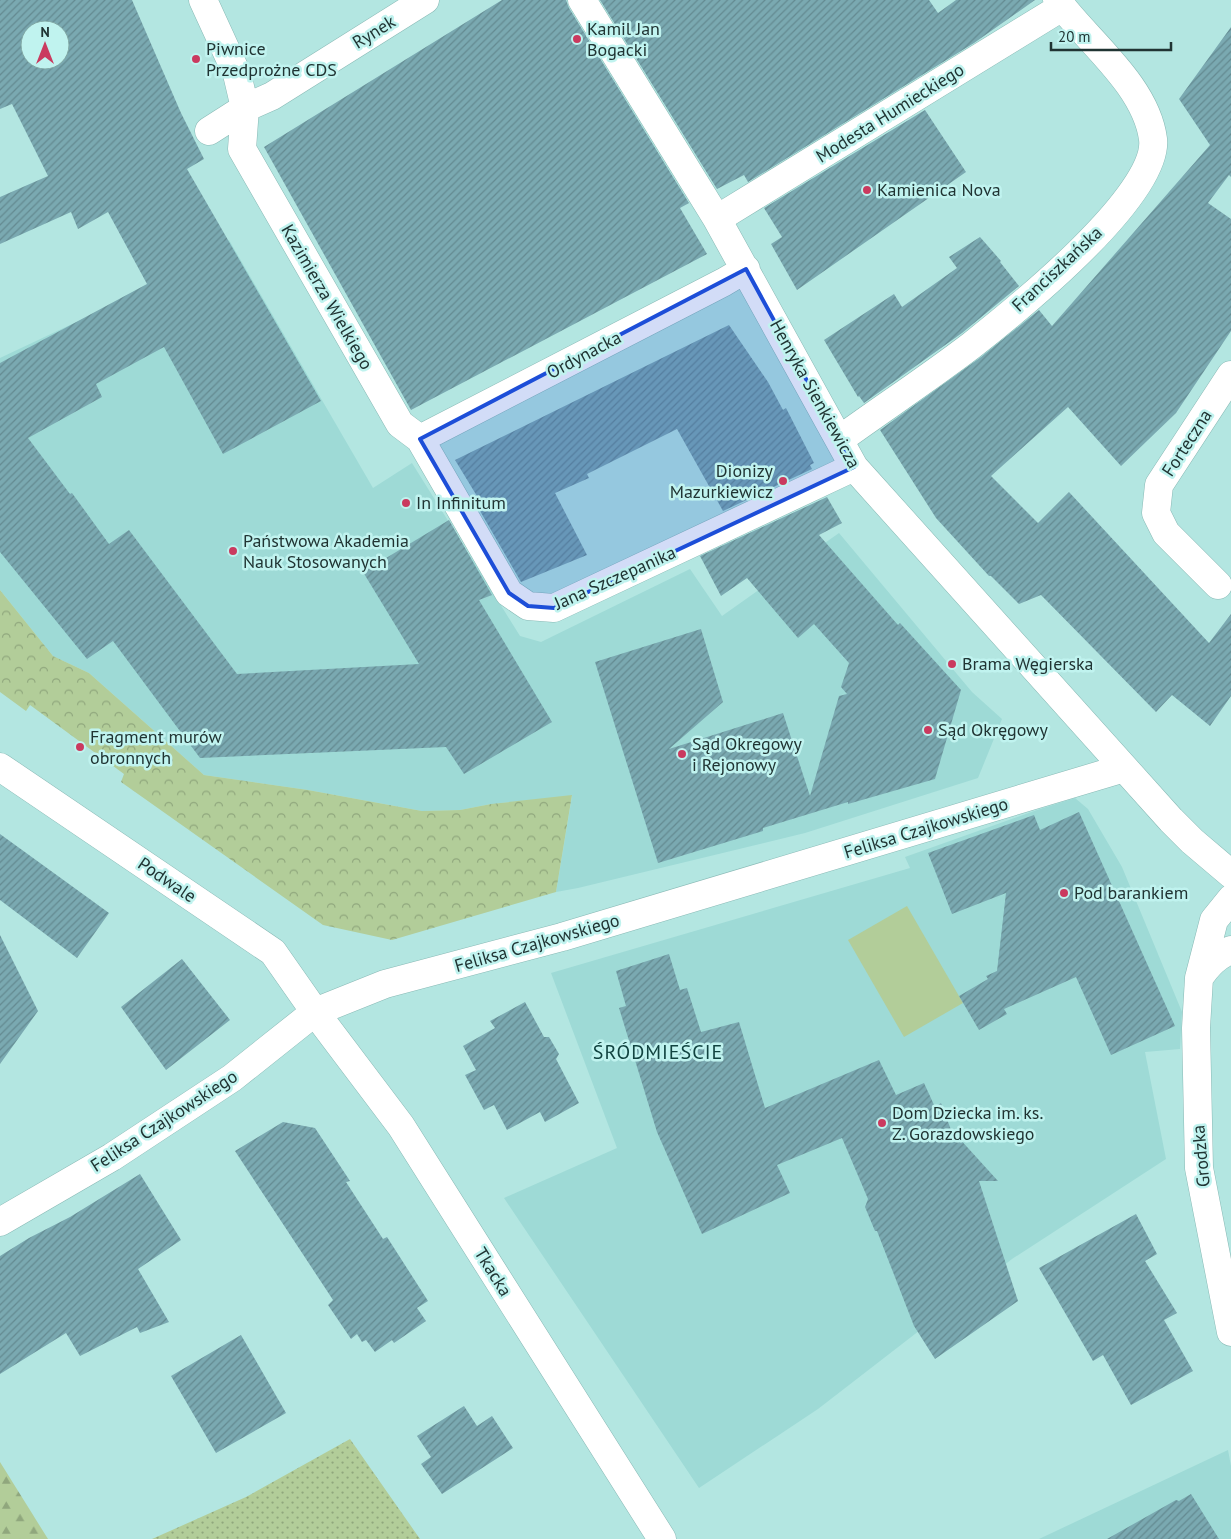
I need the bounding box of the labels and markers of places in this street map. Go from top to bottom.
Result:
place label: Kamil Jan Bogacki [587,17,660,61]
marker: Kamil Jan Bogacki [571,33,583,45]
place label: Piwnice Przedprożne CDS [206,37,337,81]
marker: Piwnice Przedprożne CDS [190,53,202,65]
place label: Kamienica Nova [877,178,1001,201]
marker: Kamienica Nova [861,184,873,196]
place label: Dionizy Mazurkiewicz [670,459,774,503]
marker: Dionizy Mazurkiewicz [777,475,789,487]
place label: In Infinitum [416,491,506,514]
marker: In Infinitum [400,497,412,509]
place label: Państwowa Akademia Nauk Stosowanych [243,529,409,573]
marker: Państwowa Akademia Nauk Stosowanych [227,545,239,557]
place label: Brama Węgierska [962,652,1094,675]
marker: Brama Węgierska [946,658,958,670]
place label: Sąd Okręgowy [938,718,1048,741]
marker: Sąd Okręgowy [922,724,934,736]
place label: Fragment murów obronnych [90,725,222,769]
place label: Sąd Okregowy i Rejonowy [692,732,802,776]
marker: Fragment murów obronnych [74,741,86,753]
marker: Sąd Okregowy i Rejonowy [676,748,688,760]
place label: Pod barankiem [1074,881,1188,904]
marker: Pod barankiem [1058,887,1070,899]
place label: Dom Dziecka im. ks. Z. Gorazdowskiego [892,1101,1043,1145]
marker: Dom Dziecka im. ks. Z. Gorazdowskiego [876,1117,888,1129]

